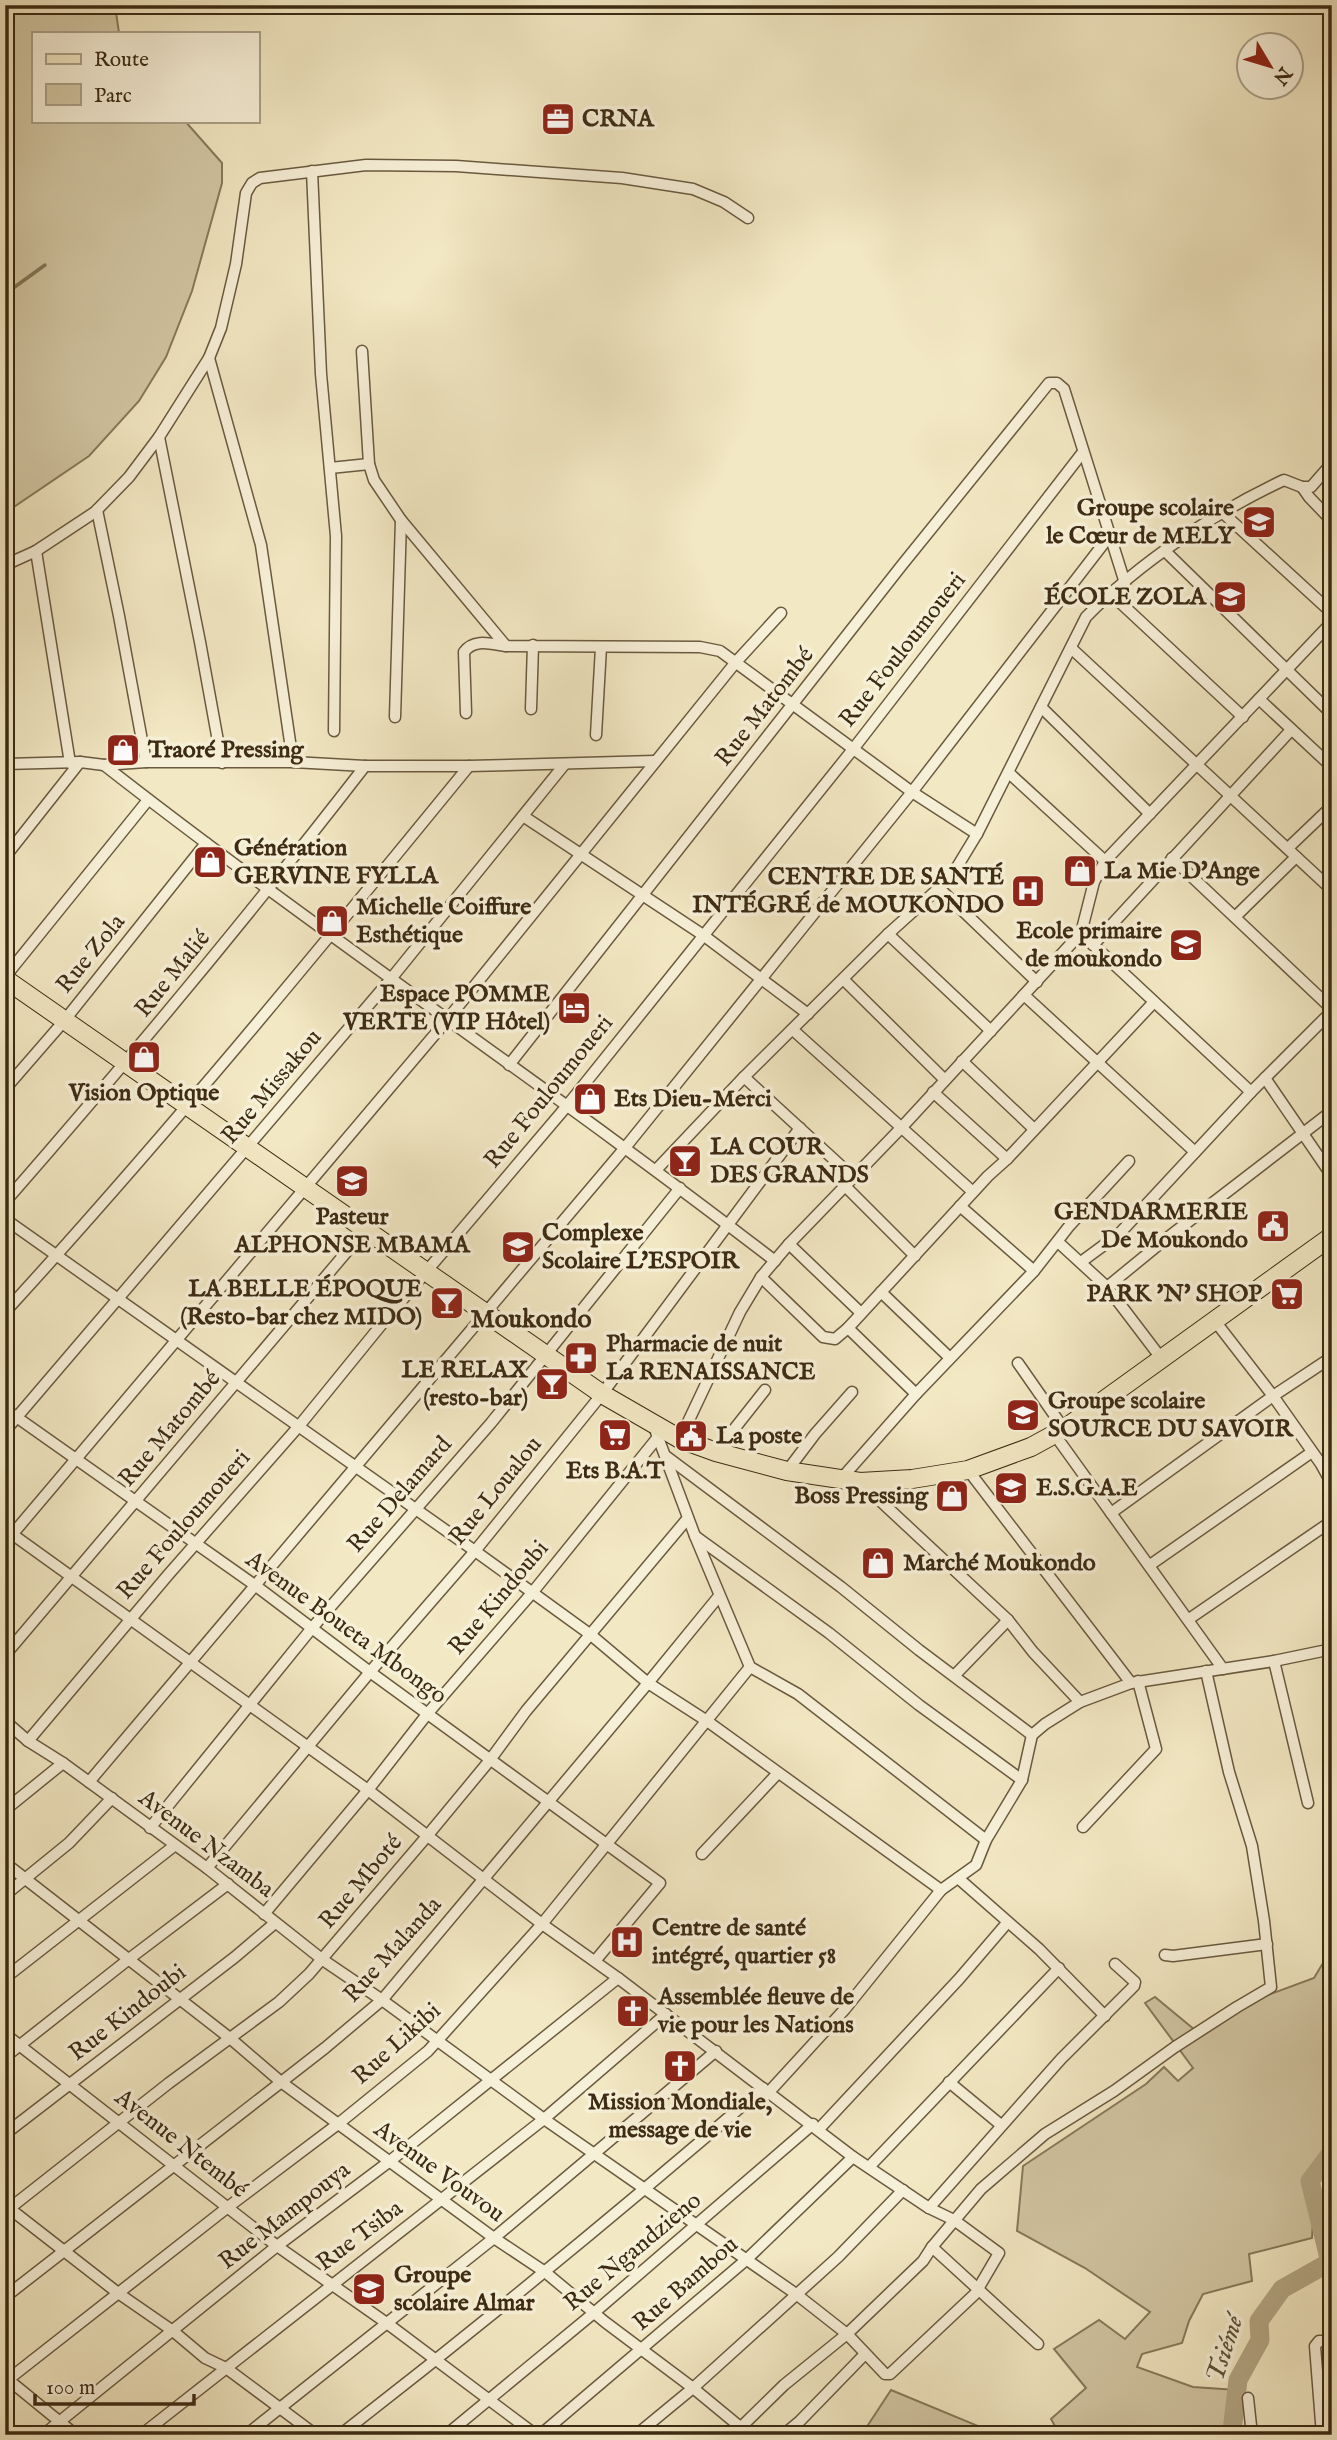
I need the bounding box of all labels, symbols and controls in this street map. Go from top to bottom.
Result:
legend [32,32,259,122]
north arrow [1236,32,1306,102]
text: Route [94,47,149,74]
text: N [1267,61,1297,90]
text: Parc [94,83,132,110]
office icon: CRNA [539,100,577,138]
place label: CRNA [582,104,656,135]
place label: Groupe scolaire le Cœur de MELY [1045,493,1236,552]
school or university icon: Groupe scolaire le Cœur de MELY [1240,503,1278,541]
street label: Rue Fouloumoueri [833,566,973,734]
school or university icon: ÉCOLE ZOLA [1211,578,1249,616]
place label: ÉCOLE ZOLA [1044,582,1208,613]
street label: Rue Matombé [709,641,821,773]
shop icon: Traoré Pressing [104,731,142,769]
place label: Traoré Pressing [147,735,305,766]
place label: Génération GERVINE FYLLA [234,833,440,892]
shop icon: Génération GERVINE FYLLA [191,843,229,881]
shop icon: La Mie D'Ange [1061,852,1099,890]
place label: La Mie D'Ange [1104,856,1260,887]
place label: CENTRE DE SANTÉ INTÉGRÉ de MOUKONDO [692,862,1004,921]
hospital icon: CENTRE DE SANTÉ INTÉGRÉ de MOUKONDO [1009,872,1047,910]
place label: Michelle Coiffure Esthétique [356,892,531,951]
shop icon: Michelle Coiffure Esthétique [313,902,351,940]
street label: Rue Zola [50,907,133,1000]
place label: Ecole primaire de moukondo [1016,916,1162,975]
street label: Rue Malié [128,924,218,1024]
school or university icon: Ecole primaire de moukondo [1167,926,1205,964]
place label: Espace POMME VERTE (VIP Hôtel) [342,979,550,1038]
hotel icon: Espace POMME VERTE (VIP Hôtel) [555,989,593,1027]
street label: Rue Fouloumoueri [478,1009,620,1175]
street label: Rue Missakou [215,1023,329,1151]
shop icon: Vision Optique [125,1038,163,1076]
place label: Vision Optique [68,1078,219,1109]
shop icon: Ets Dieu-Merci [571,1080,609,1118]
place label: Ets Dieu-Merci [614,1084,772,1115]
place label: LA COUR DES GRANDS [710,1132,869,1191]
bar icon: LA COUR DES GRANDS [666,1142,704,1180]
school or university icon: Pasteur ALPHONSE MBAMA [333,1162,371,1200]
place label: GENDARMERIE De Moukondo [1054,1197,1248,1256]
place label: Pasteur ALPHONSE MBAMA [233,1202,471,1261]
public building icon: GENDARMERIE De Moukondo [1254,1207,1292,1245]
place label: Complexe Scolaire L'ESPOIR [542,1218,741,1277]
school or university icon: Complexe Scolaire L'ESPOIR [499,1228,537,1266]
place label: LA BELLE ÉPOQUE (Resto-bar chez MIDO) [180,1274,422,1333]
supermarket icon: PARK 'N' SHOP [1268,1275,1306,1313]
place label: PARK 'N' SHOP [1086,1279,1262,1310]
bar icon: LA BELLE ÉPOQUE (Resto-bar chez MIDO) [428,1284,466,1322]
district label: Moukondo [471,1303,591,1336]
place label: Pharmacie de nuit La RENAISSANCE [606,1329,816,1388]
pharmacy icon: Pharmacie de nuit La RENAISSANCE [562,1339,600,1377]
place label: LE RELAX (resto-bar) [402,1355,529,1414]
street label: Rue Matombé [112,1364,228,1494]
bar icon: LE RELAX (resto-bar) [533,1365,571,1403]
place label: Groupe scolaire SOURCE DU SAVOIR [1048,1386,1294,1445]
school or university icon: Groupe scolaire SOURCE DU SAVOIR [1004,1396,1042,1434]
supermarket icon: Ets B.A.T [596,1416,634,1454]
public building icon: La poste [672,1417,710,1455]
place label: La poste [716,1421,802,1452]
street label: Rue Delamard [341,1430,459,1560]
street label: Rue Loualou [443,1430,549,1552]
street label: Rue Fouloumoueri [110,1444,258,1606]
place label: Ets B.A.T [566,1456,665,1487]
school or university icon: E.S.G.A.E [992,1469,1030,1507]
place label: E.S.G.A.E [1036,1473,1138,1504]
shop icon: Boss Pressing [933,1477,971,1515]
place label: Boss Pressing [794,1481,929,1512]
street label: Rue Kindoubi [442,1534,556,1662]
street label: Avenue Boueta Mbongo [238,1544,453,1712]
shop icon: Marché Moukondo [859,1544,897,1582]
place label: Marché Moukondo [903,1548,1096,1579]
street label: Avenue Nzamba [131,1782,280,1905]
street label: Rue Mboté [312,1828,410,1936]
street label: Rue Malanda [337,1890,449,2010]
place label: Centre de santé intégré, quartier 58 [652,1913,836,1972]
hospital icon: Centre de santé intégré, quartier 58 [608,1923,646,1961]
street label: Rue Kindoubi [63,1957,193,2069]
place label: Assemblée fleuve de vie pour les Nations [657,1982,854,2041]
church icon: Assemblée fleuve de vie pour les Nations [614,1992,652,2030]
street label: Rue Likibi [346,1996,448,2092]
church icon: Mission Mondiale, message de vie [661,2047,699,2085]
street label: Avenue Ntembé [108,2082,254,2206]
place label: Mission Mondiale, message de vie [588,2087,773,2146]
street label: Avenue Vouvou [367,2114,510,2230]
street label: Rue Mampouya [213,2155,358,2277]
street label: Rue Ngandzieno [558,2185,708,2319]
street label: Rue Tsiba [311,2193,410,2279]
street label: Rue Bambou [627,2230,745,2338]
place label: Groupe scolaire Almar [394,2260,535,2319]
school or university icon: Groupe scolaire Almar [350,2270,388,2308]
water label: Tsiémé [1199,2307,1253,2386]
scale bar [35,2363,194,2407]
text: 100 m [46,2375,95,2402]

